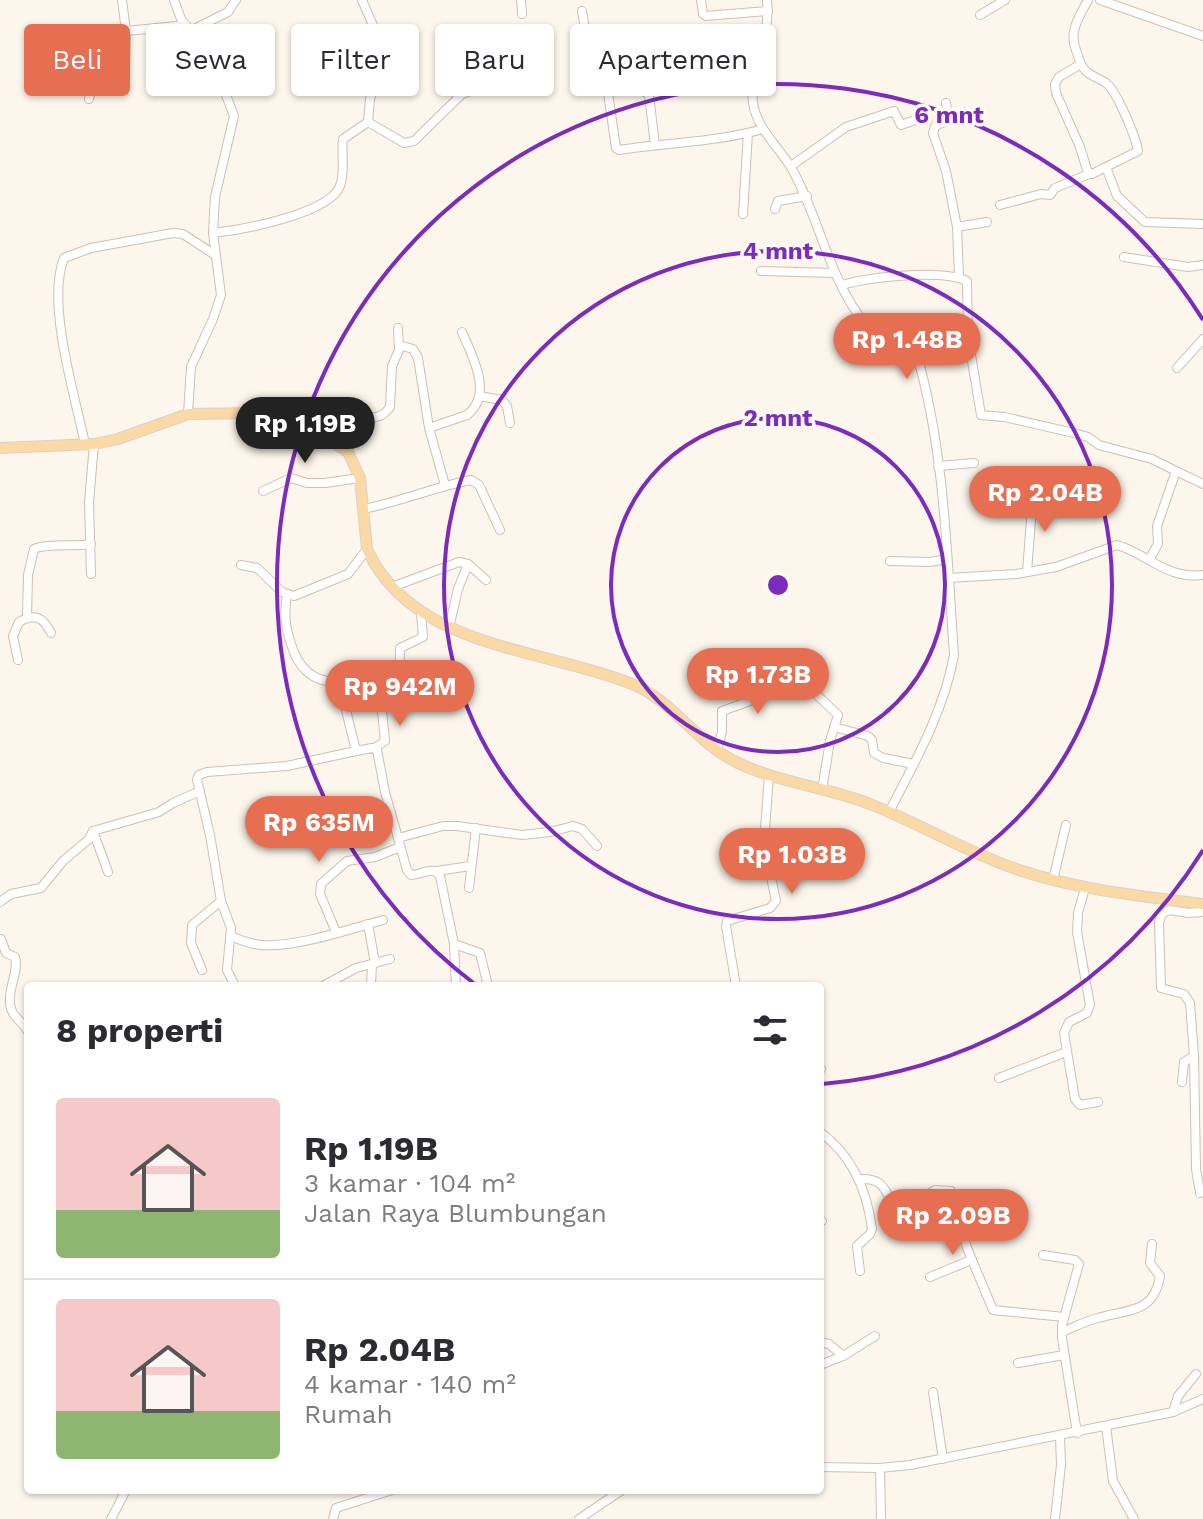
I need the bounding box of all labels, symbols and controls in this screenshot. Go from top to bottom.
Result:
chip: Beli [24,24,130,96]
chip: Sewa [146,24,275,96]
chip: Filter [291,24,419,96]
chip: Baru [435,24,554,96]
chip: Apartemen [570,24,776,96]
text: 6 mnt [914,101,984,129]
text: 4 mnt [743,237,814,265]
pin: Rp 1.48B [824,313,990,381]
text: Rp 1.48B [852,324,962,354]
pin: Rp 1.19B [222,397,388,465]
text: 2 mnt [743,404,813,432]
text: Rp 1.19B [254,408,356,438]
pin: Rp 2.04B [962,466,1128,534]
text: Rp 2.04B [987,477,1103,507]
centre of rings [764,571,792,599]
pin: Rp 1.73B [675,648,841,716]
text: Rp 1.73B [705,659,811,689]
pin: Rp 942M [326,660,474,728]
text: Rp 942M [343,671,457,701]
pin: Rp 635M [245,796,393,864]
text: Rp 635M [263,807,375,837]
pin: Rp 1.03B [709,828,875,896]
text: Rp 1.03B [737,839,847,869]
icon: filters [748,1008,792,1052]
text: 8 properti [56,1010,223,1050]
text: Rp 1.19B [304,1128,438,1168]
icon: home [120,1130,216,1226]
text: 3 kamar · 104 m² [304,1168,515,1198]
pin: Rp 2.09B [870,1189,1036,1257]
text: Jalan Raya Blumbungan [304,1198,607,1228]
text: Rp 2.09B [896,1200,1010,1230]
text: Rp 2.04B [304,1329,455,1369]
icon: home [120,1331,216,1427]
text: 4 kamar · 140 m² [304,1369,516,1399]
text: Rumah [304,1399,393,1429]

